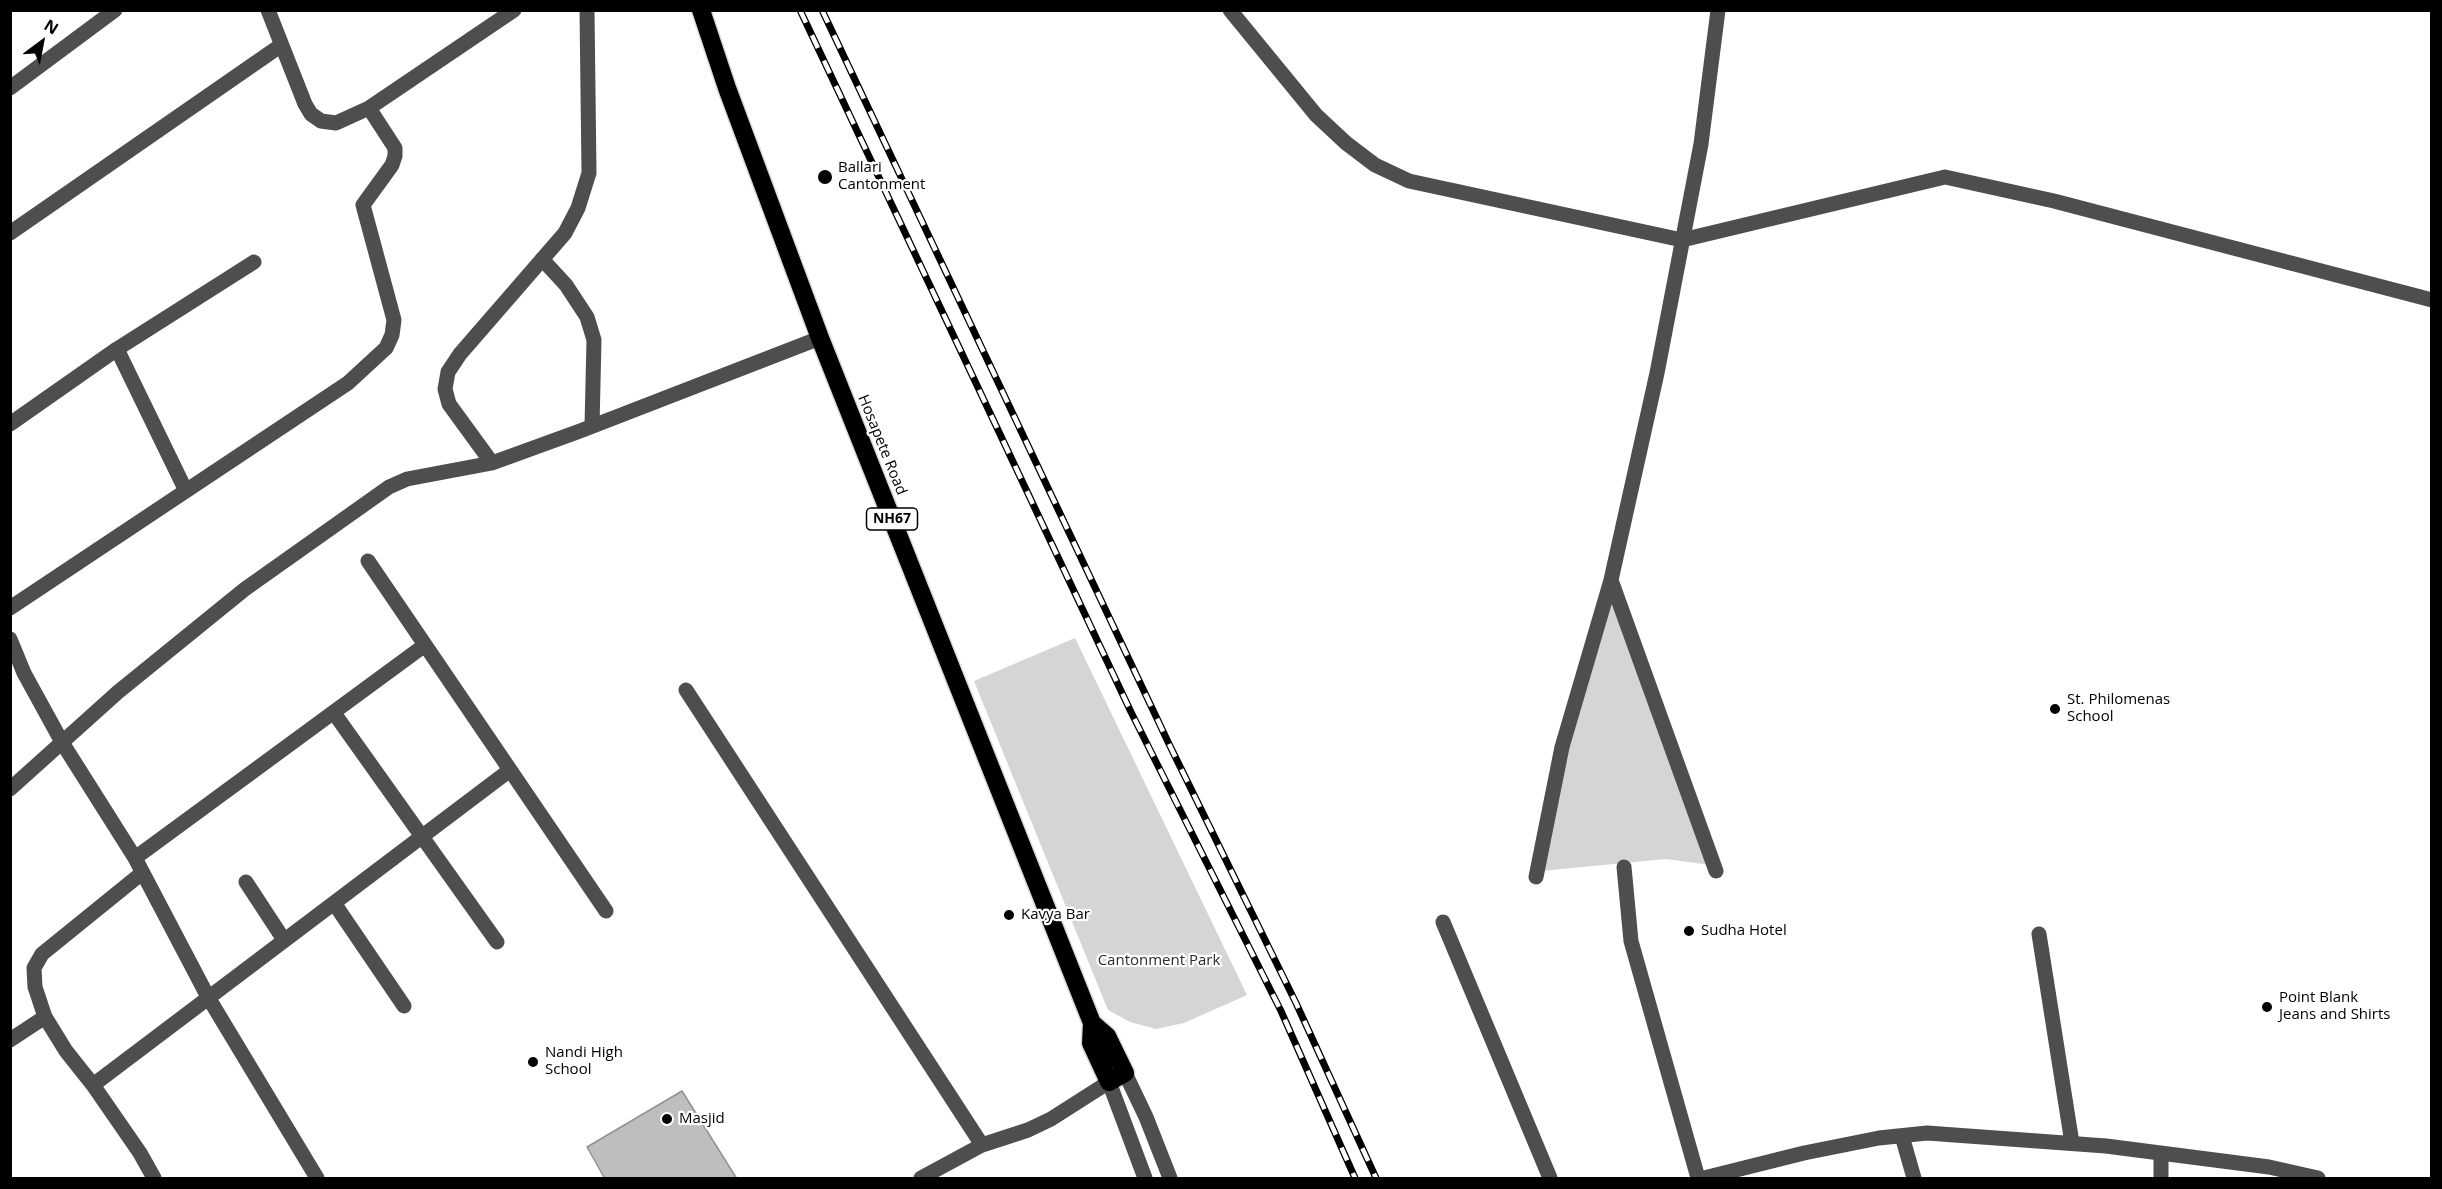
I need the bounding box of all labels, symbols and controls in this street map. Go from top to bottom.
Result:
north arrow [12,12,72,72]
text: N [40,14,63,40]
place label: Ballari Cantonment [838,159,925,194]
marker: Ballari Cantonment [816,168,834,186]
street label: Hosapete Road [854,392,910,498]
road number: NH67 [866,508,918,530]
place label: St. Philomenas School [2067,691,2170,726]
marker: St. Philomenas School [2048,702,2062,716]
place label: Kavya Bar [1021,906,1090,924]
marker: Kavya Bar [1002,908,1016,922]
place label: Sudha Hotel [1701,922,1787,940]
marker: Sudha Hotel [1682,924,1696,938]
park label: Cantonment Park [1098,952,1220,970]
place label: Point Blank Jeans and Shirts [2279,989,2390,1024]
marker: Point Blank Jeans and Shirts [2260,1000,2274,1014]
place label: Nandi High School [545,1044,623,1079]
marker: Nandi High School [526,1055,540,1069]
place label: Masjid [679,1110,725,1128]
marker: Masjid [660,1112,674,1126]

